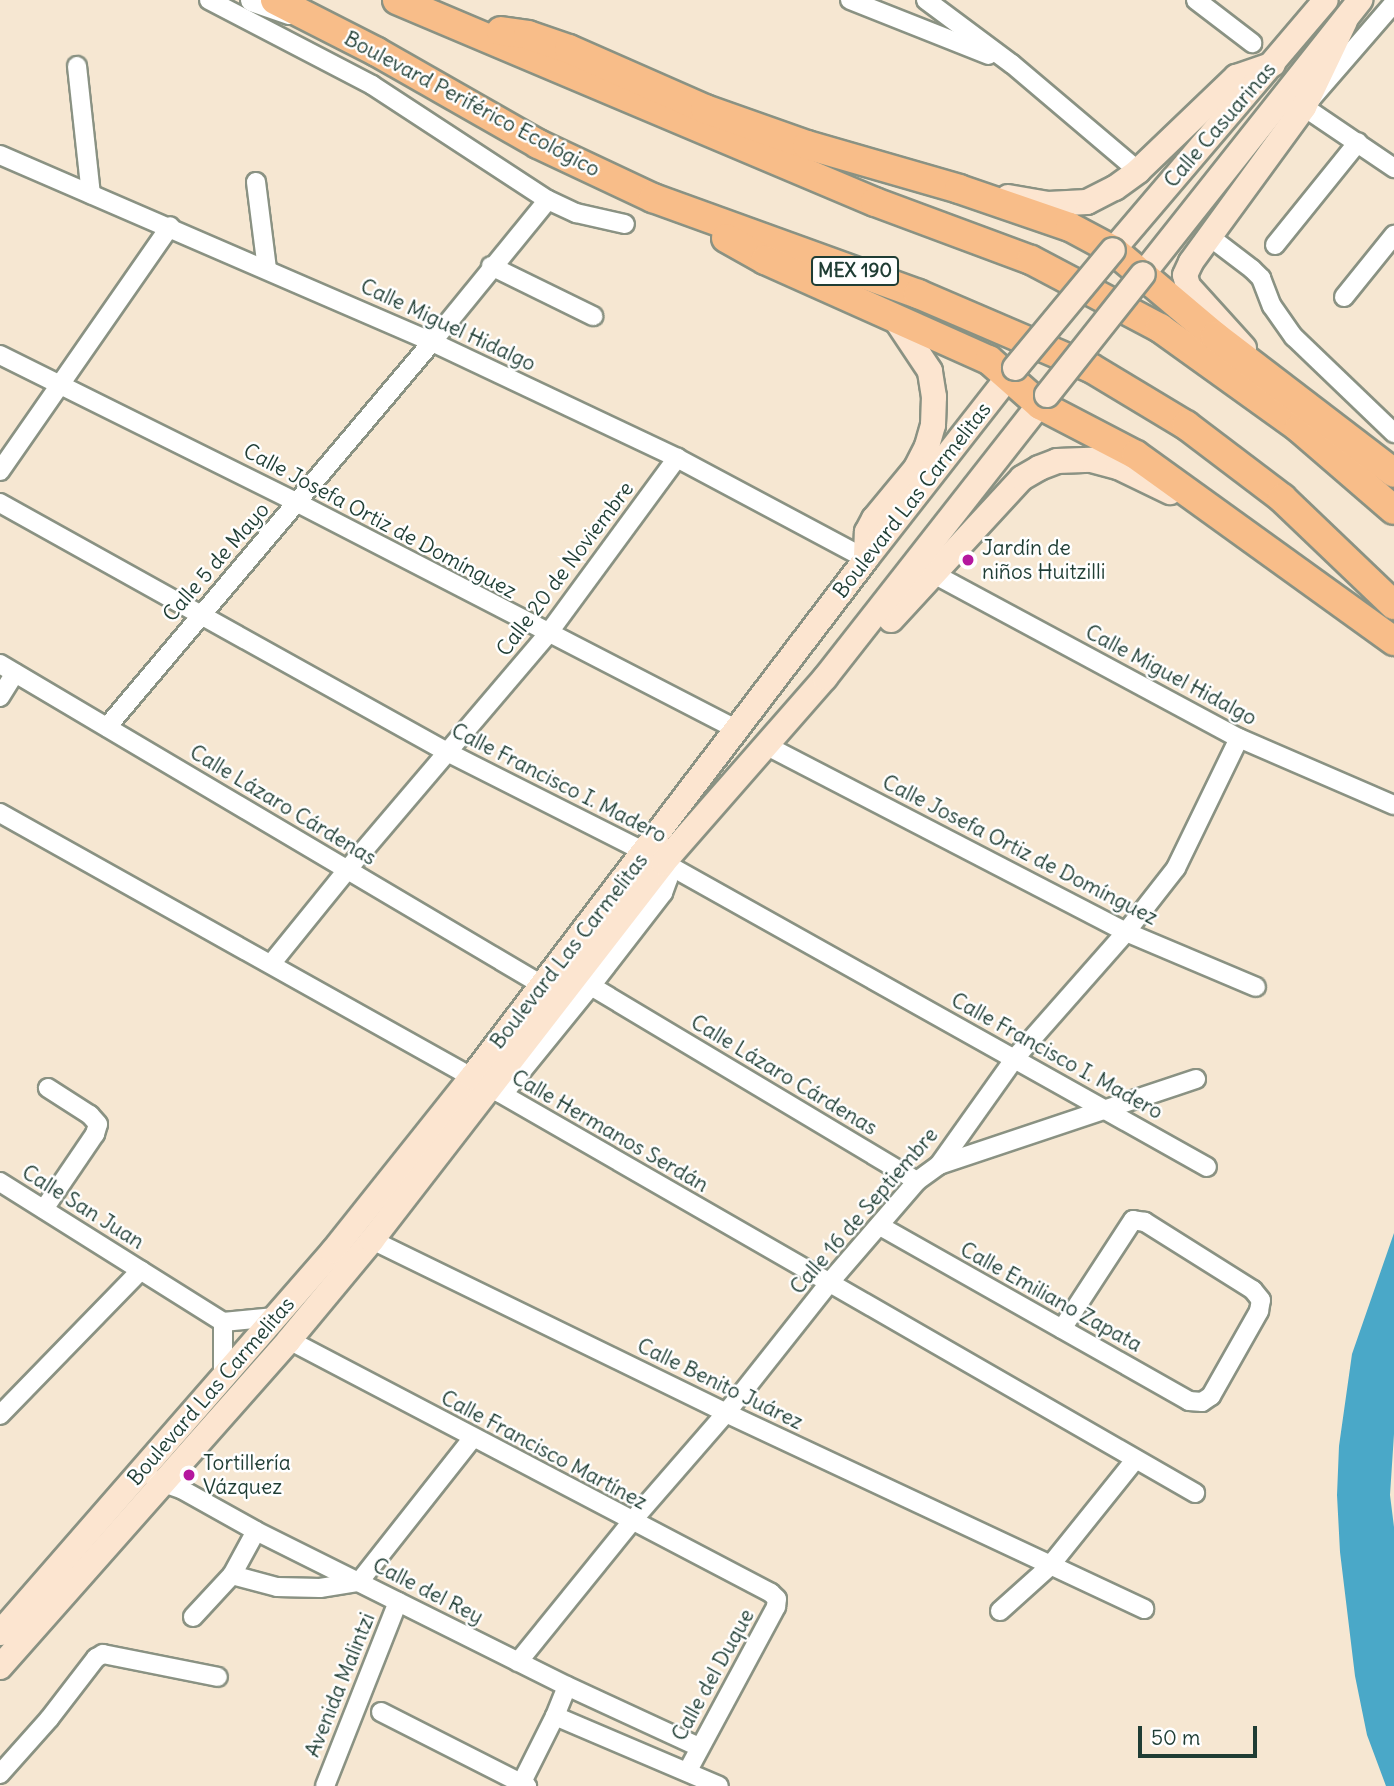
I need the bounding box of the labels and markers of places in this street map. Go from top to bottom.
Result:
place label: Jardín de niños Huitzilli [982,535,1105,585]
marker: Jardín de niños Huitzilli [960,552,976,568]
place label: Tortillería Vázquez [203,1450,291,1500]
marker: Tortillería Vázquez [181,1467,197,1483]

